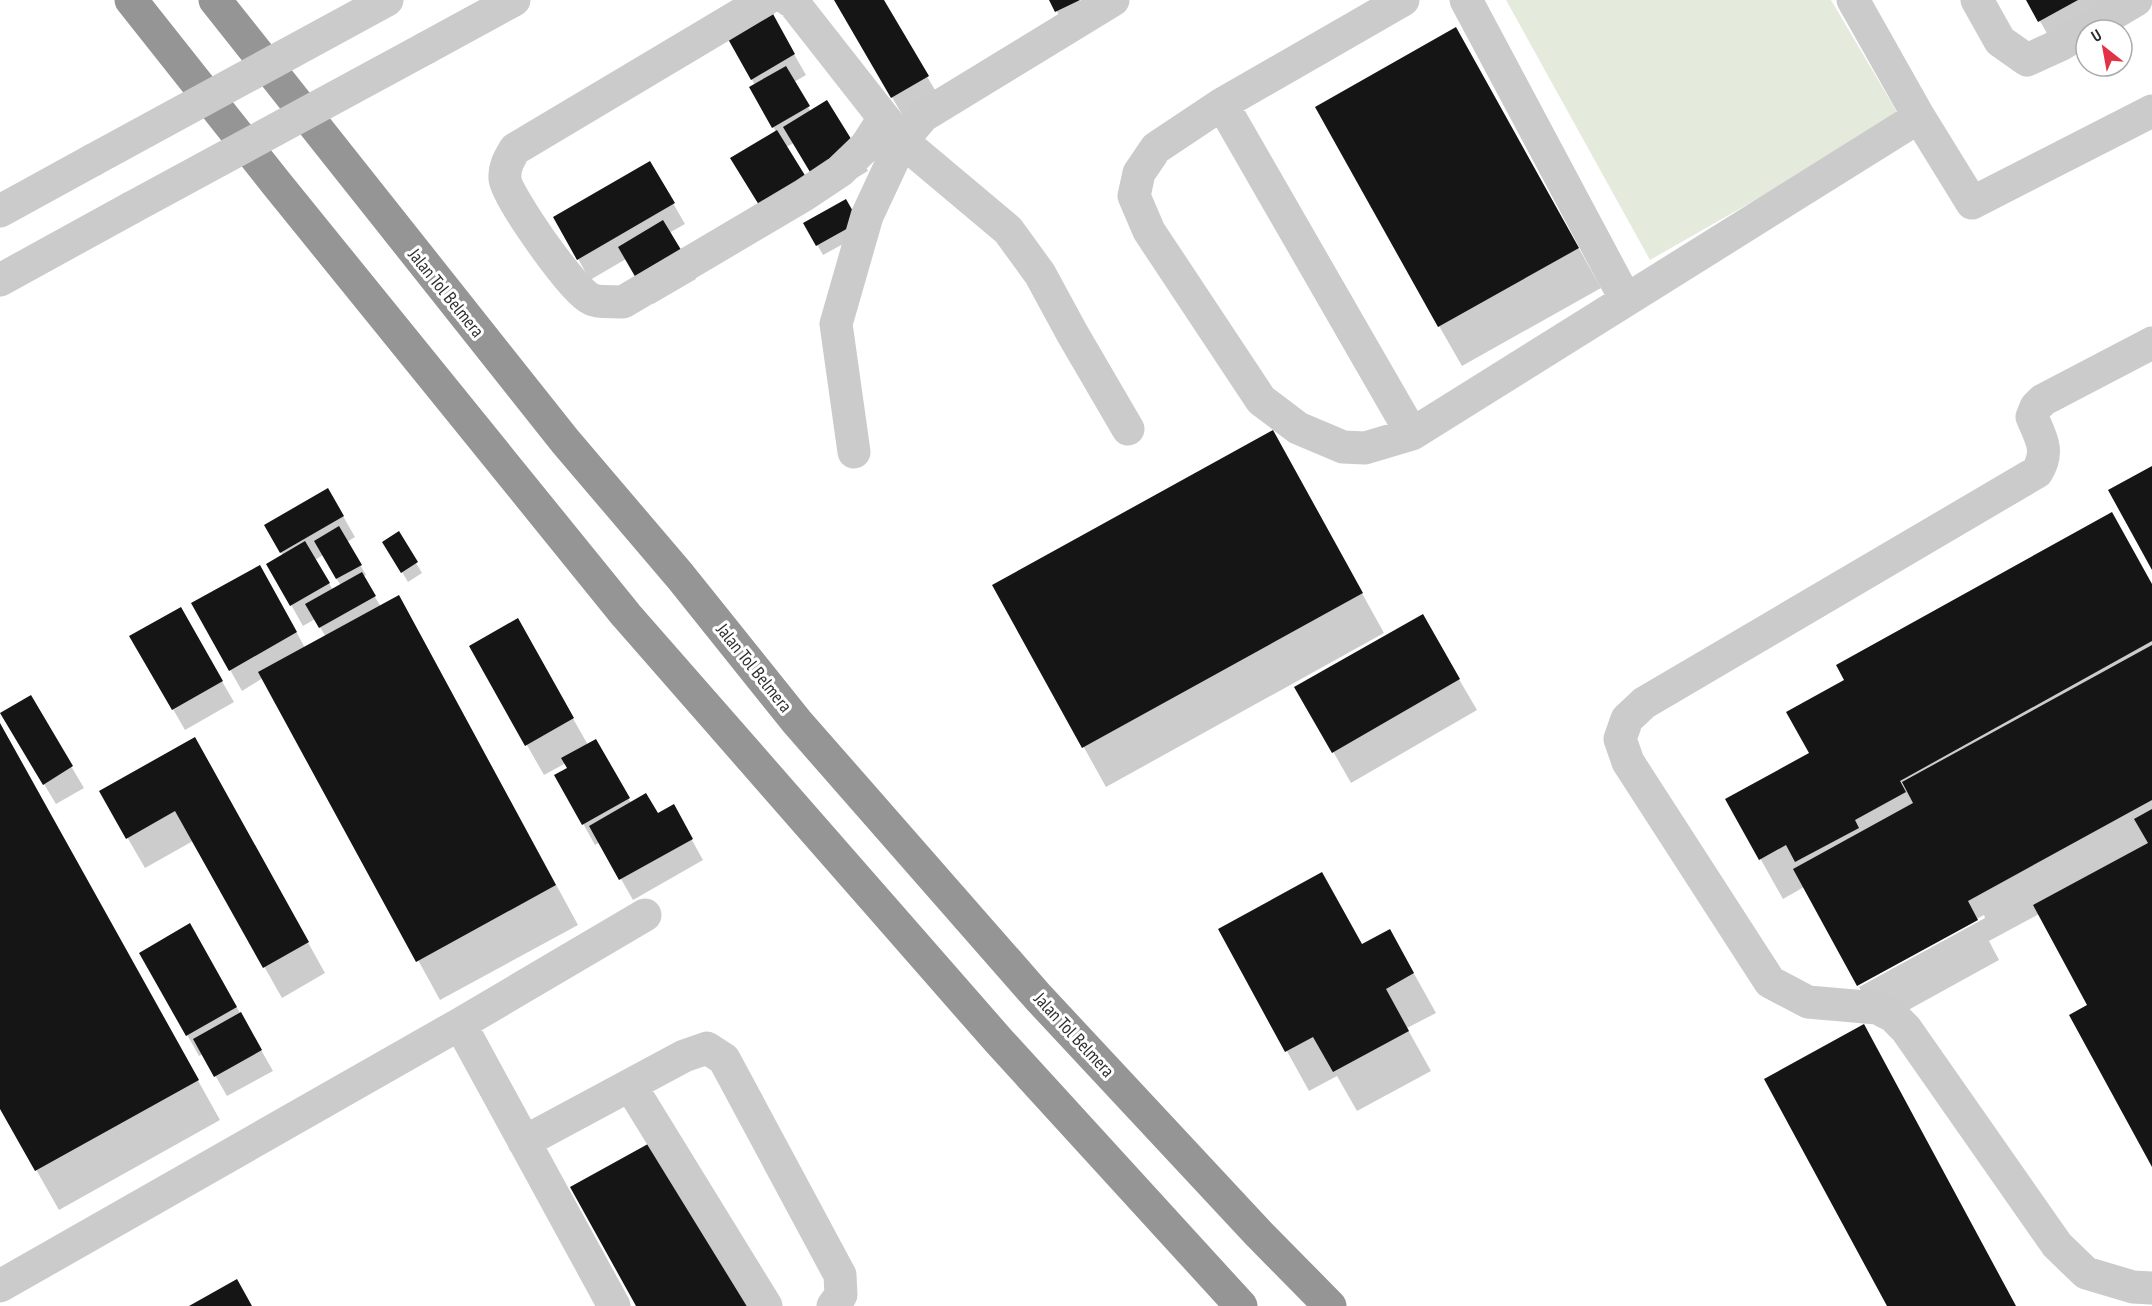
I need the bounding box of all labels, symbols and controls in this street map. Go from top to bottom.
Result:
north arrow [2074,18,2134,78]
text: U [2088,24,2105,46]
street label: Jalan Tol Belmera [403,243,489,342]
street label: Jalan Tol Belmera [711,618,797,717]
street label: Jalan Tol Belmera [1029,987,1119,1082]

